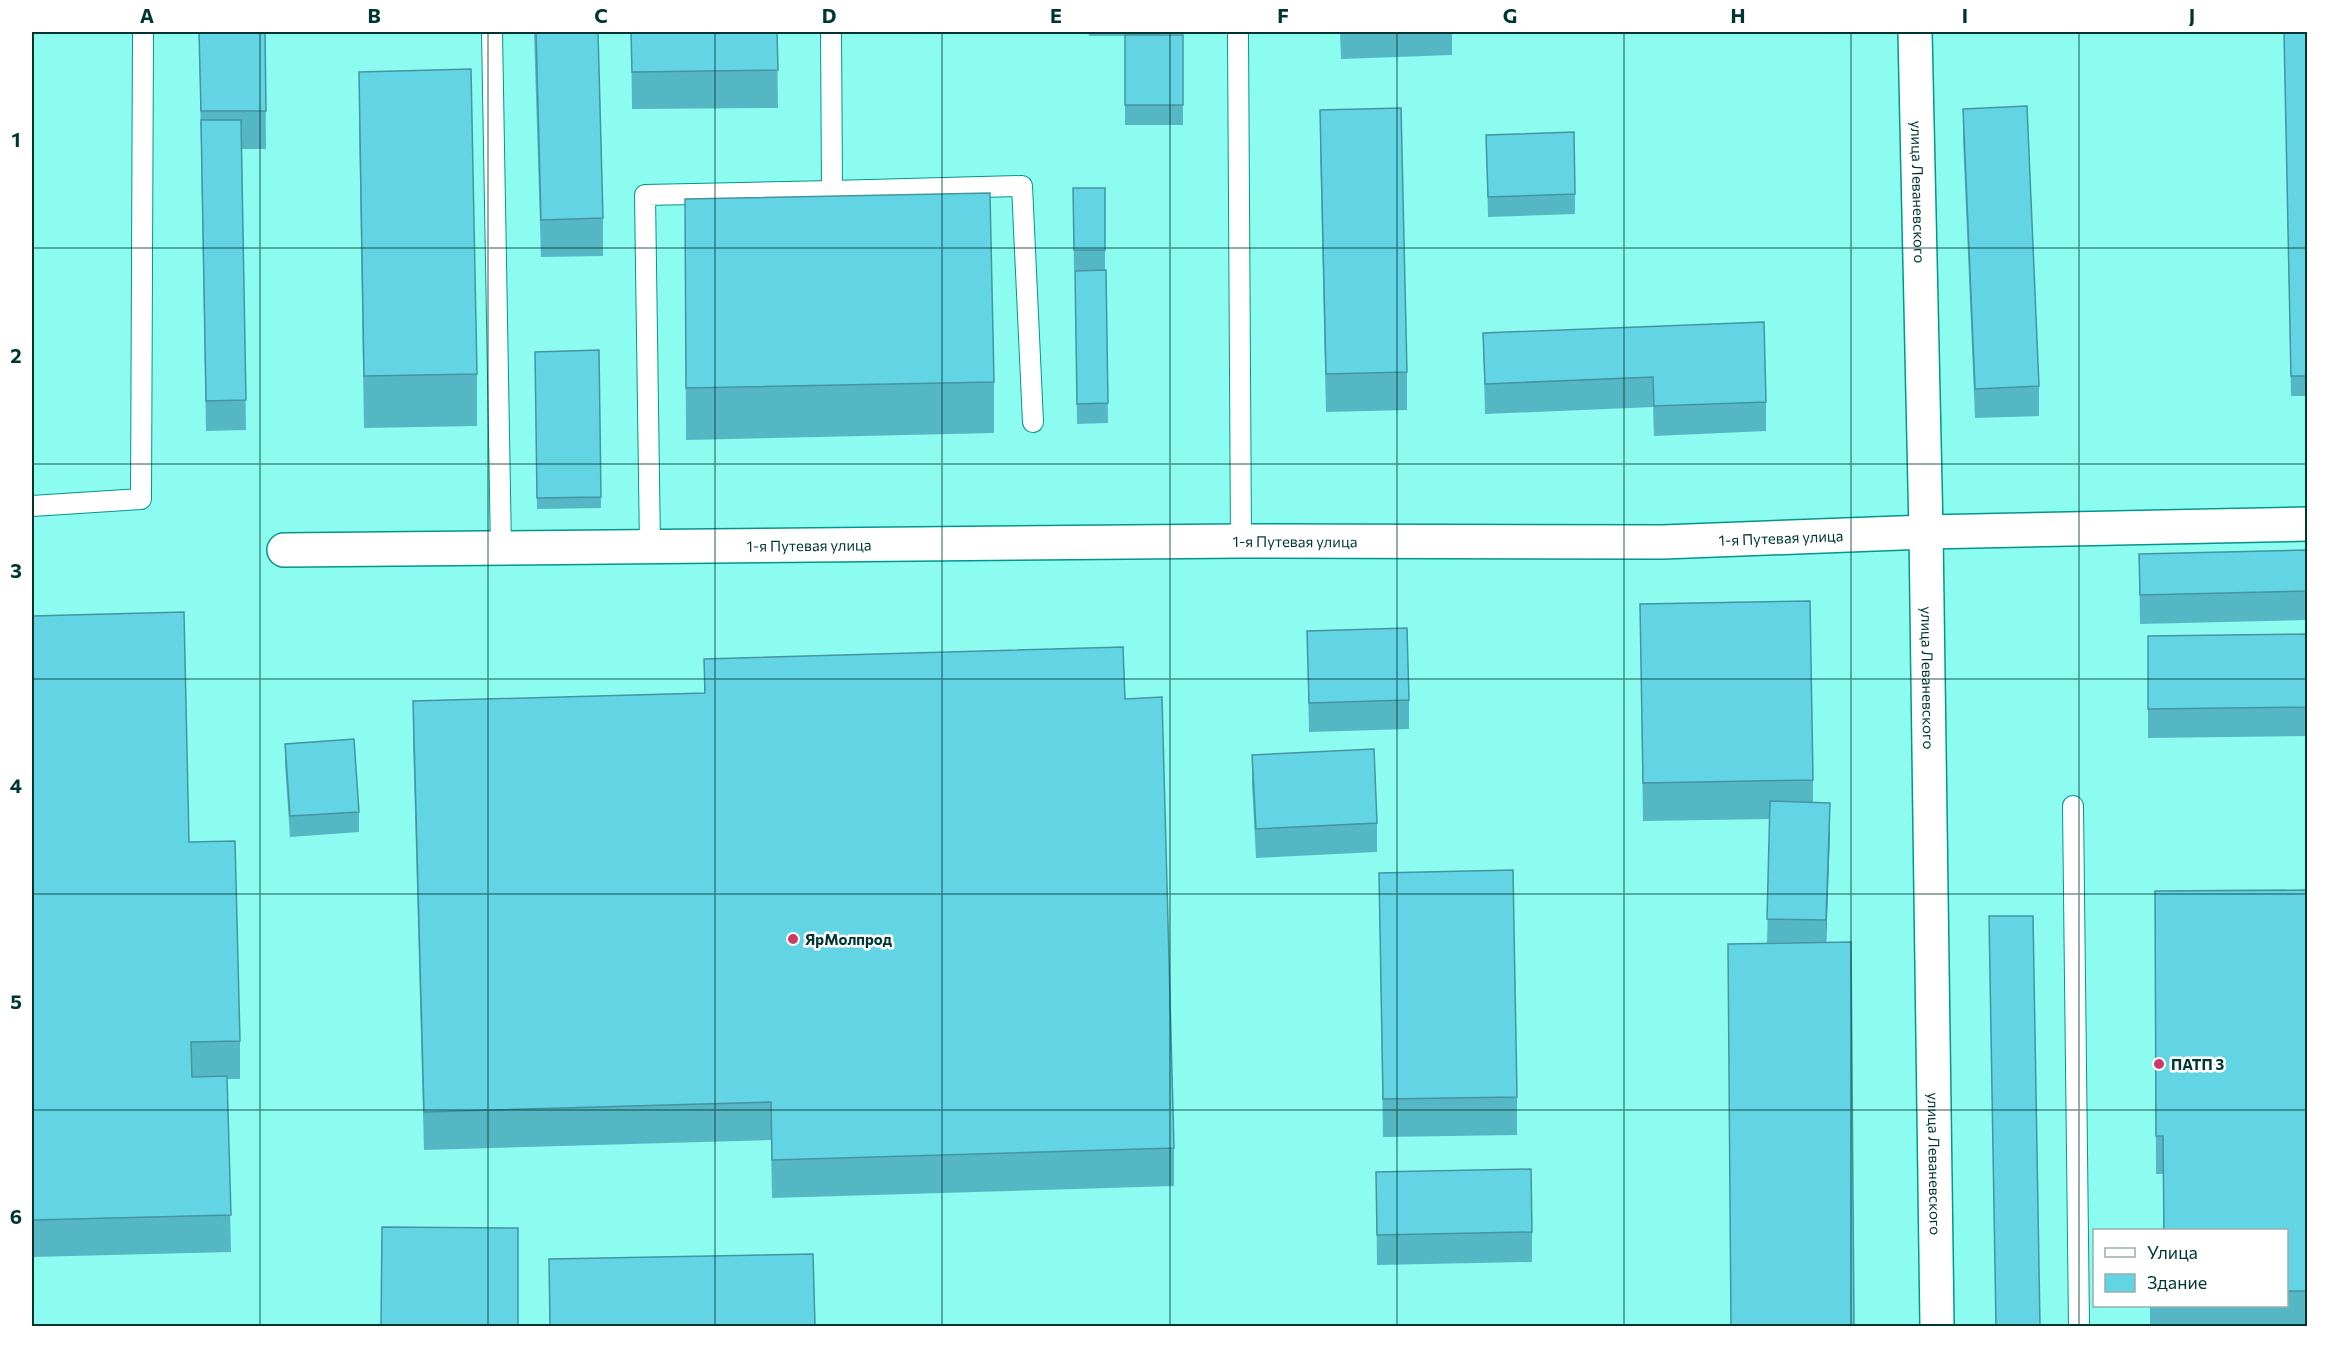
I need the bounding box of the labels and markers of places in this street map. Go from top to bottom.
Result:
place label: ЯрМолпрод [805,930,893,948]
marker: ЯрМолпрод [786,932,800,946]
place label: ПАТП 3 [2171,1055,2224,1073]
marker: ПАТП 3 [2152,1057,2166,1071]

